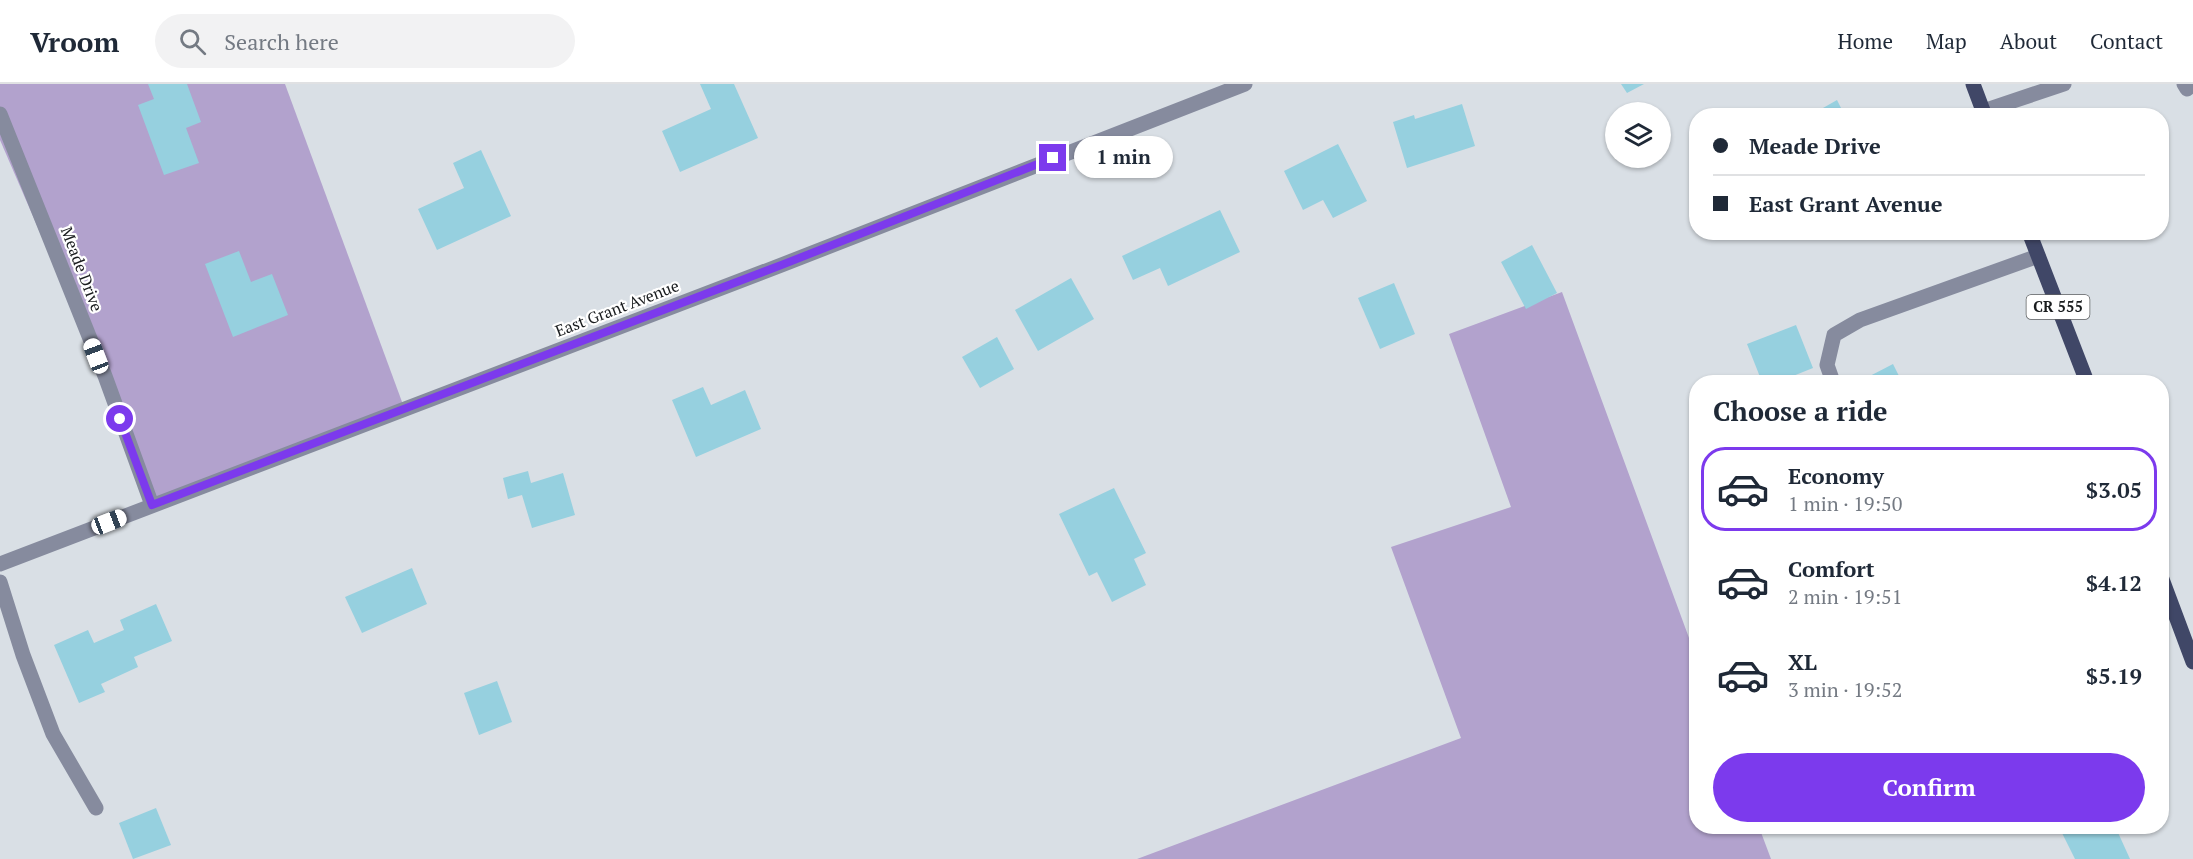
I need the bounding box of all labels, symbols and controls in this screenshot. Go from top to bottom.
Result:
search box [155,14,575,68]
text: Vroom [30,23,119,60]
icon: search [176,25,209,58]
text: Search here [224,27,339,56]
text: Home [1837,27,1893,55]
text: Map [1926,27,1967,55]
text: About [2000,27,2057,55]
text: Contact [2090,27,2163,55]
map controls [1605,102,1671,168]
button: layers [1605,102,1671,168]
text: Meade Drive [1749,131,1881,160]
callout: 1 min [1074,137,1173,179]
text: 1 min [1096,143,1151,170]
route end [1039,144,1066,171]
text: East Grant Avenue [1749,189,1943,218]
street label: Meade Drive [56,224,108,314]
street label: East Grant Avenue [552,274,682,342]
road number: CR 555 [2026,295,2090,319]
car [81,336,111,376]
text: Choose a ride [1713,393,1888,429]
route start [106,405,133,432]
text: Economy [1788,461,1884,490]
icon: car [1716,462,1770,516]
text: $3.05 [2086,475,2142,504]
text: 1 min · 19:50 [1788,490,1902,517]
car [89,507,129,537]
text: Comfort [1788,554,1874,583]
icon: car [1716,555,1770,609]
text: $4.12 [2086,568,2142,597]
text: 2 min · 19:51 [1788,583,1902,610]
text: XL [1788,647,1817,676]
icon: car [1716,648,1770,702]
text: $5.19 [2086,661,2142,690]
text: 3 min · 19:52 [1788,676,1902,703]
button: Confirm [1713,753,2145,822]

